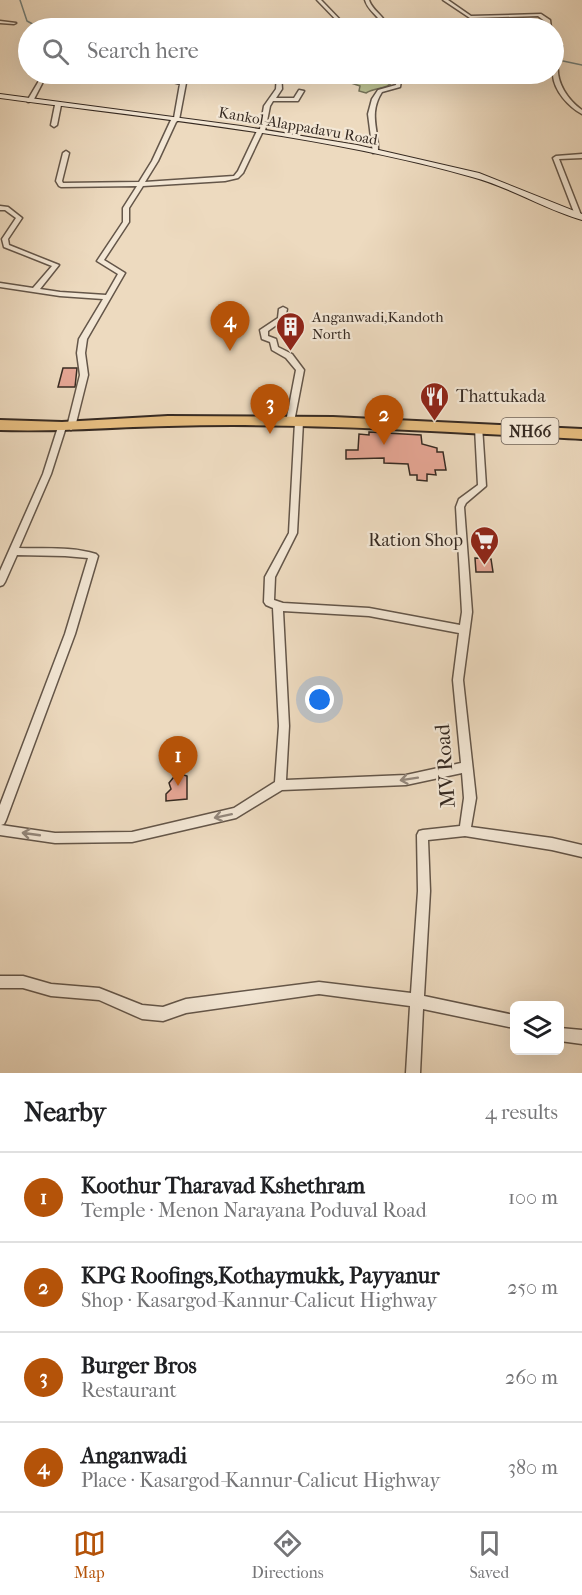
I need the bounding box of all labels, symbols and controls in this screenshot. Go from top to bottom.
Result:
search box [18,18,564,84]
icon: search [39,35,72,68]
text: Search here [87,38,199,64]
street label: Kankol-Alappadavu Road [217,103,380,149]
pin: 4 [210,302,250,351]
place label: Anganwadi,Kandoth North [311,308,444,343]
building icon: Anganwadi,Kandoth North [275,310,307,352]
restaurant icon: Thattukada [419,380,451,422]
pin: 3 [250,384,290,434]
place label: Thattukada [456,386,546,407]
pin: 2 [364,396,404,445]
road number: NH66 [502,418,558,444]
supermarket icon: Ration Shop [468,524,500,566]
place label: Ration Shop [368,530,463,551]
your location [305,685,334,714]
street label: MV Road [430,723,460,809]
pin: 1 [158,736,198,786]
one-way arrow [400,773,420,784]
one-way arrow [214,811,234,822]
one-way arrow [22,829,41,840]
map controls [510,1001,564,1055]
button: layers [510,1001,564,1055]
text: Nearby [24,1097,106,1128]
text: 4 results [485,1101,558,1124]
text: Koothur Tharavad Kshethram [81,1173,365,1199]
text: 1 [40,1186,47,1209]
text: 100 m [508,1186,558,1209]
text: Temple · Menon Narayana Poduval Road [81,1199,427,1222]
text: KPG Roofings,Kothaymukk, Payyanur [81,1263,440,1289]
text: 2 [38,1276,49,1299]
text: 250 m [507,1276,558,1299]
text: Shop · Kasargod-Kannur-Calicut Highway [81,1289,437,1312]
text: Burger Bros [81,1353,197,1379]
text: 3 [39,1366,48,1389]
text: 260 m [505,1366,558,1389]
text: Restaurant [81,1379,177,1402]
text: Anganwadi [81,1443,187,1469]
text: 4 [38,1456,49,1479]
text: 380 m [508,1456,558,1479]
text: Place · Kasargod-Kannur-Calicut Highway [81,1469,440,1492]
tab: Map [73,1527,106,1582]
tab: Directions [252,1527,324,1582]
tab: Saved [469,1527,509,1582]

